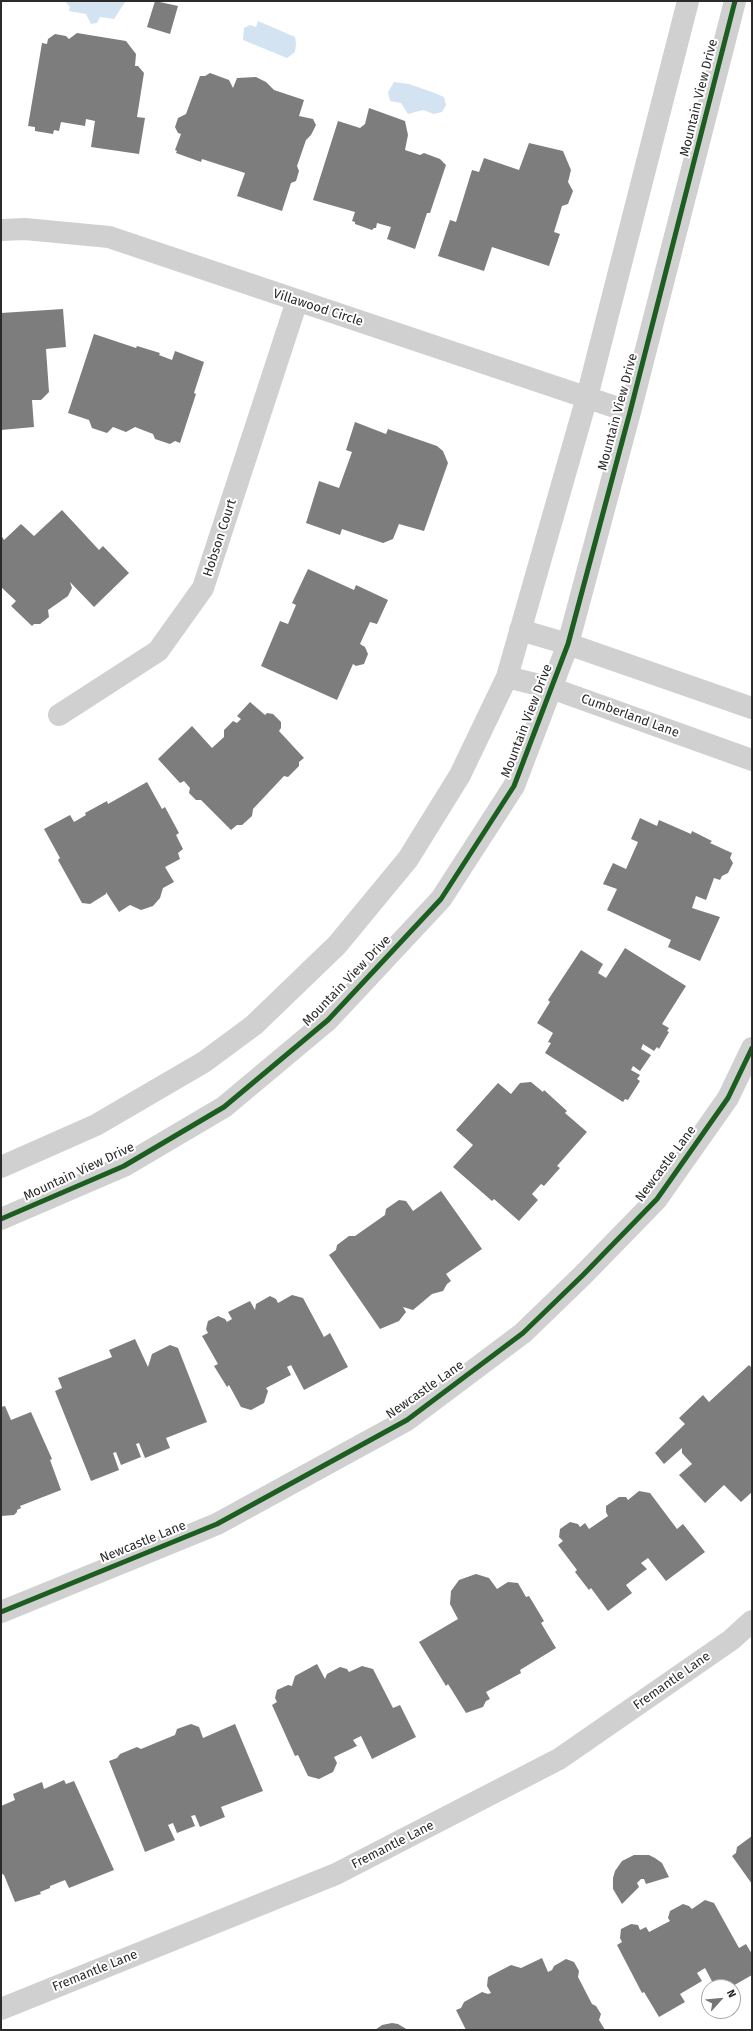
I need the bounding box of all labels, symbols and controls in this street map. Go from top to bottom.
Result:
street label: Mountain View Drive [677,38,721,158]
street label: Villawood Circle [271,286,365,330]
street label: Mountain View Drive [595,352,641,472]
street label: Hobson Court [200,497,240,579]
street label: Mountain View Drive [498,662,556,780]
street label: Cumberland Lane [579,691,681,741]
street label: Mountain View Drive [300,932,394,1030]
street label: Newcastle Lane [632,1123,700,1205]
street label: Mountain View Drive [21,1139,137,1205]
street label: Newcastle Lane [383,1357,467,1423]
street label: Newcastle Lane [98,1518,188,1566]
street label: Fremantle Lane [630,1649,714,1713]
street label: Fremantle Lane [349,1818,437,1872]
street label: Fremantle Lane [50,1947,140,1995]
north arrow [701,1979,741,2019]
text: N [724,1988,739,2000]

